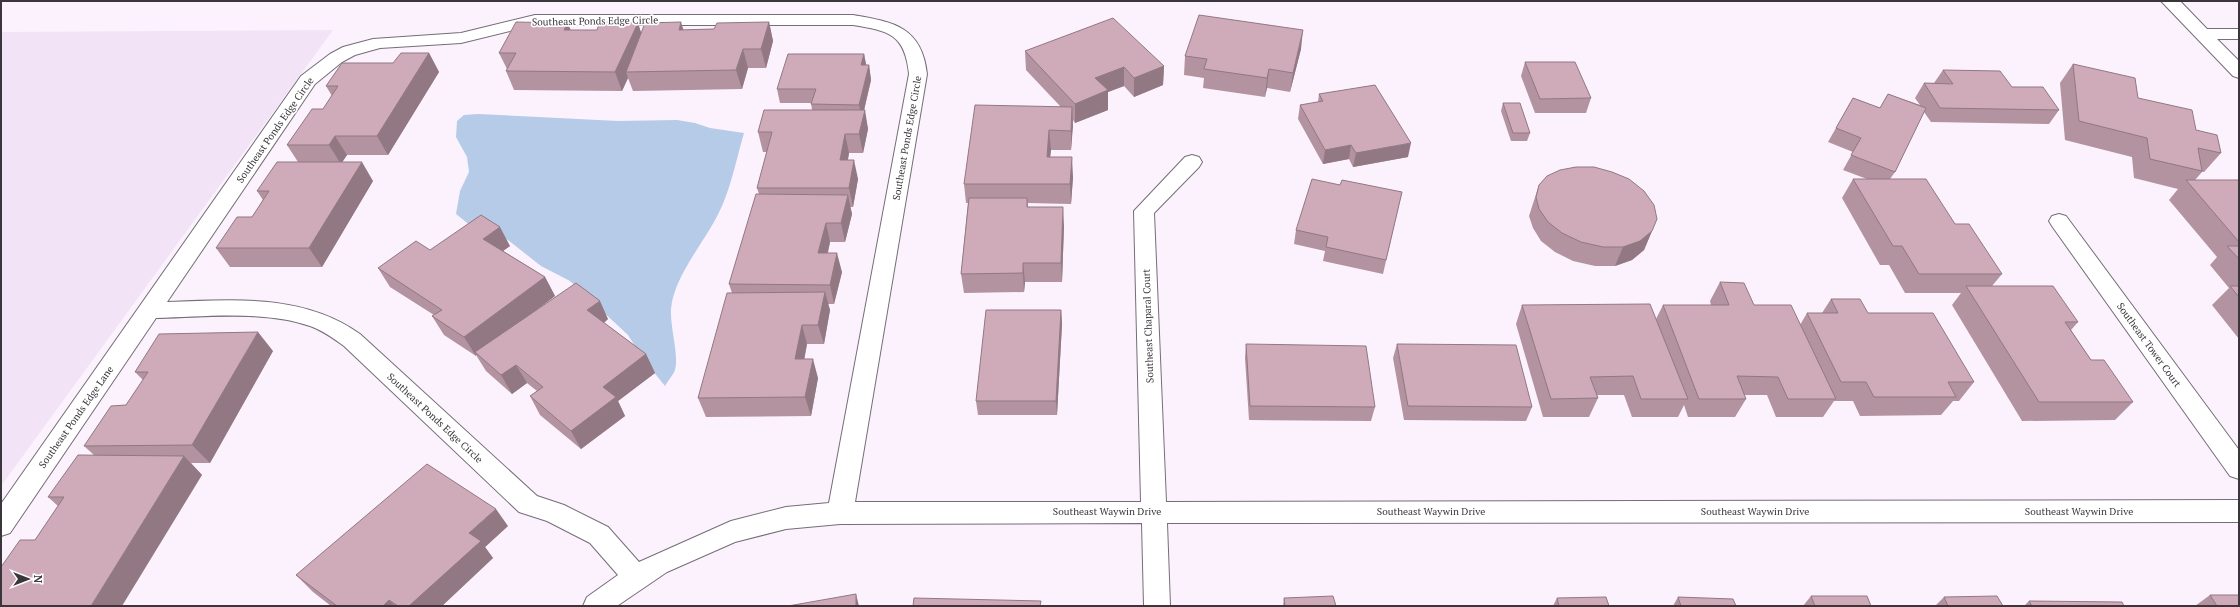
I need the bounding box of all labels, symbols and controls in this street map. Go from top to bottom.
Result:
street label: Southeast Ponds Edge Circle [532,13,658,29]
street label: Southeast Ponds Edge Circle [233,75,317,185]
street label: Southeast Ponds Edge Circle [890,75,924,201]
street label: Southeast Chaparal Court [1140,268,1156,383]
street label: Southeast Tower Court [2114,300,2184,390]
street label: Southeast Ponds Edge Lane [36,363,116,471]
street label: Southeast Ponds Edge Circle [384,370,486,466]
street label: Southeast Waywin Drive [1053,505,1161,518]
street label: Southeast Waywin Drive [1377,505,1485,518]
street label: Southeast Waywin Drive [1701,505,1809,518]
street label: Southeast Waywin Drive [2025,505,2133,518]
north arrow [8,559,48,599]
text: N [31,575,45,584]

